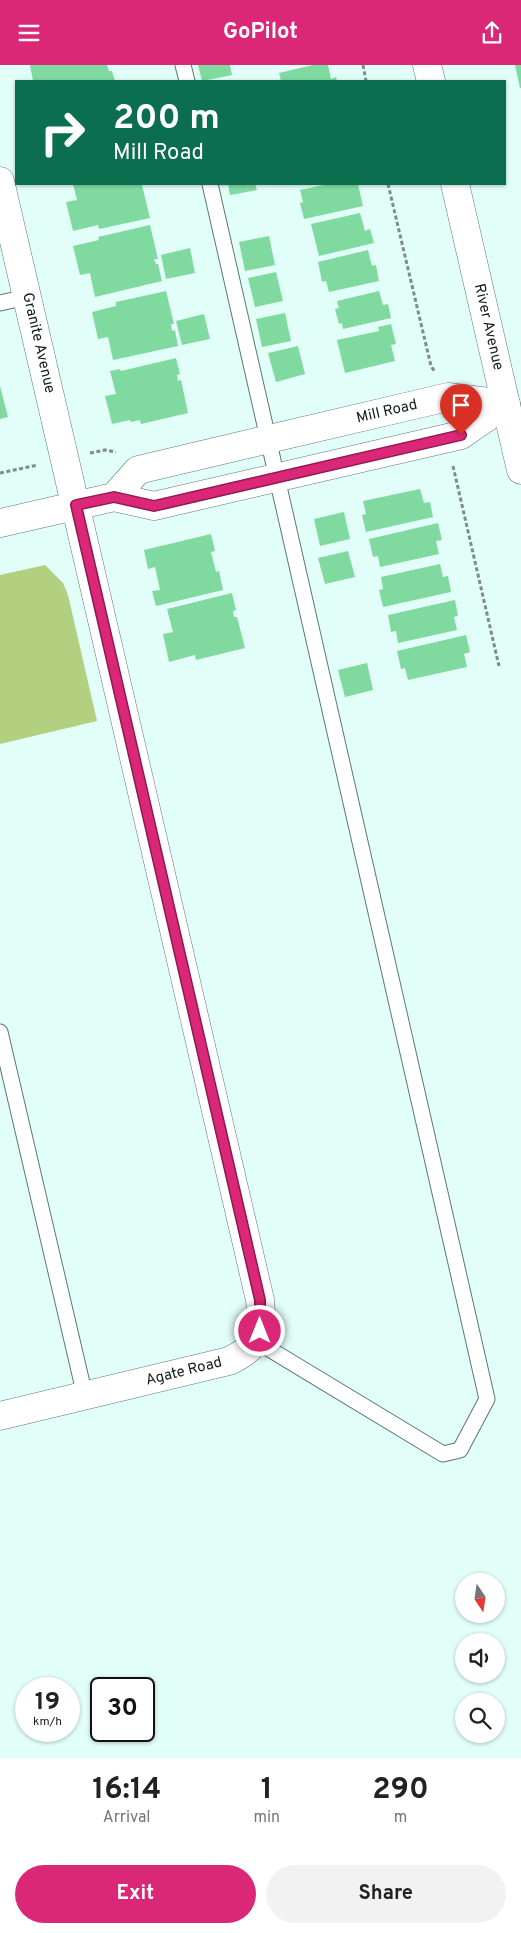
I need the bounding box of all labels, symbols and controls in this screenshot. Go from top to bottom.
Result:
icon: menu [15,19,43,47]
text: GoPilot [223,19,298,46]
icon: share [478,19,506,47]
text: 200 m [113,97,220,141]
icon: right [30,100,95,165]
text: Mill Road [113,140,204,167]
street label: River Avenue [469,282,507,372]
street label: Granite Avenue [17,291,59,395]
pin [440,384,482,435]
icon: arrive [447,391,475,419]
street label: Mill Road [355,396,419,428]
position arrow [233,1304,285,1356]
street label: Agate Road [144,1353,224,1391]
north arrow [455,1573,505,1623]
map controls [455,1573,505,1743]
button: sound [455,1633,505,1683]
speed limit sign: 30 [90,1677,155,1742]
text: 19 [35,1687,60,1719]
button: search [455,1693,505,1743]
text: km/h [33,1714,62,1730]
text: 16:14 [92,1772,161,1809]
text: 1 [261,1772,273,1809]
text: 290 [372,1772,429,1809]
text: Arrival [103,1808,151,1828]
text: min [253,1808,280,1828]
text: m [394,1808,407,1828]
button: Exit [15,1865,256,1923]
button: Share [266,1865,506,1923]

